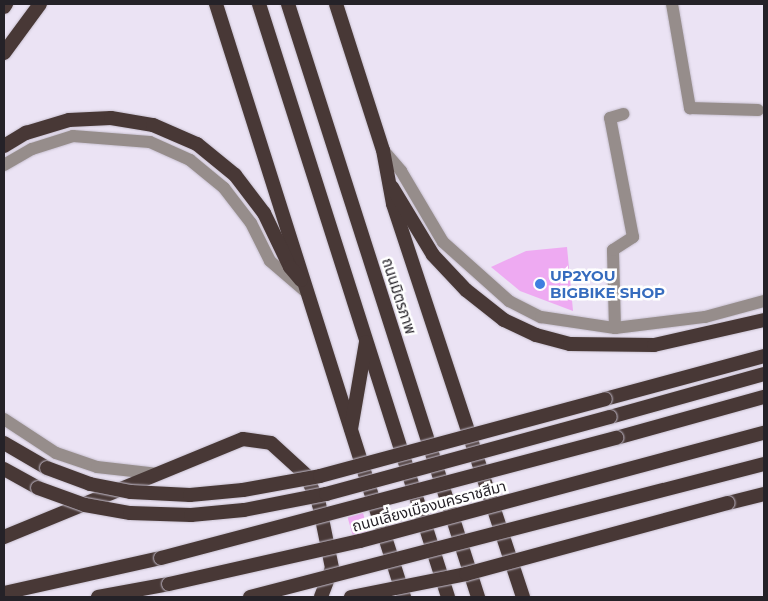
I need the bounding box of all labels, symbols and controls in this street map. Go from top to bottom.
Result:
street label: ถนนมิตรภาพ [378,256,420,336]
place label: UP2YOU BIGBIKE SHOP [550,266,665,301]
marker: UP2YOU BIGBIKE SHOP [534,278,546,290]
street label: ถนนเลี่ยงเมืองนครราชสีมา [350,477,508,535]

